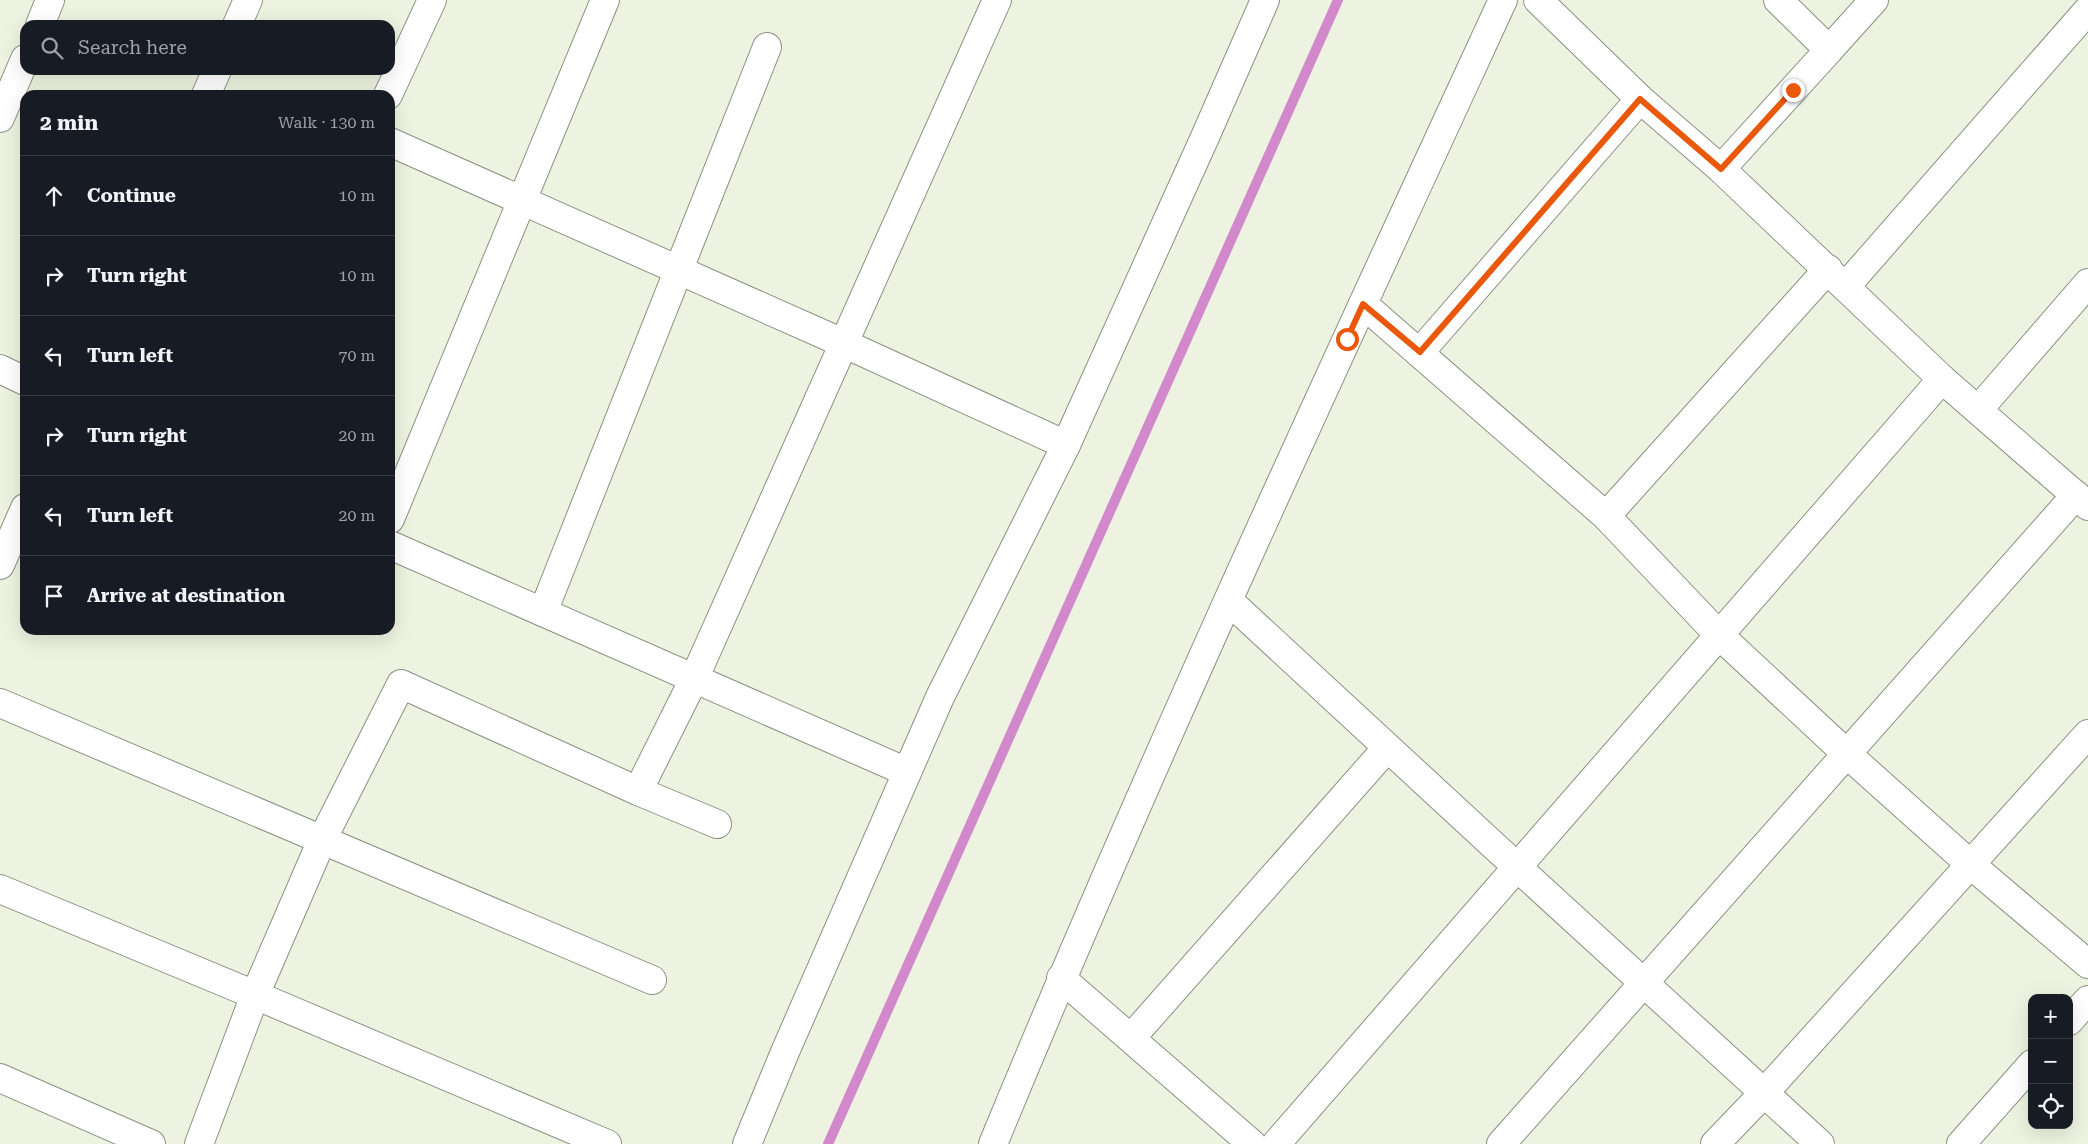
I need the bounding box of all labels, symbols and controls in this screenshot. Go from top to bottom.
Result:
search box [20,20,395,75]
icon: search [38,34,66,62]
text: Search here [78,36,187,59]
route end [1782,79,1805,102]
text: 2 min [40,111,98,135]
text: Walk · 130 m [278,113,375,132]
icon: ahead [40,182,68,210]
text: Continue [87,184,176,207]
text: 10 m [338,186,375,205]
icon: right [40,262,68,290]
text: Turn right [87,264,187,287]
text: 10 m [338,266,375,285]
route start [1336,328,1359,351]
icon: left [40,342,68,370]
text: Turn left [87,344,173,367]
text: 70 m [338,346,375,365]
icon: right [40,422,68,450]
text: Turn right [87,424,187,447]
text: 20 m [338,426,375,445]
icon: left [40,502,68,530]
text: Turn left [87,504,173,527]
text: 20 m [338,506,375,525]
icon: arrive [40,582,68,610]
text: Arrive at destination [87,584,285,607]
map controls [2028,994,2073,1129]
button: + [2028,994,2073,1039]
button: − [2028,1039,2073,1084]
button: locate [2028,1084,2073,1129]

